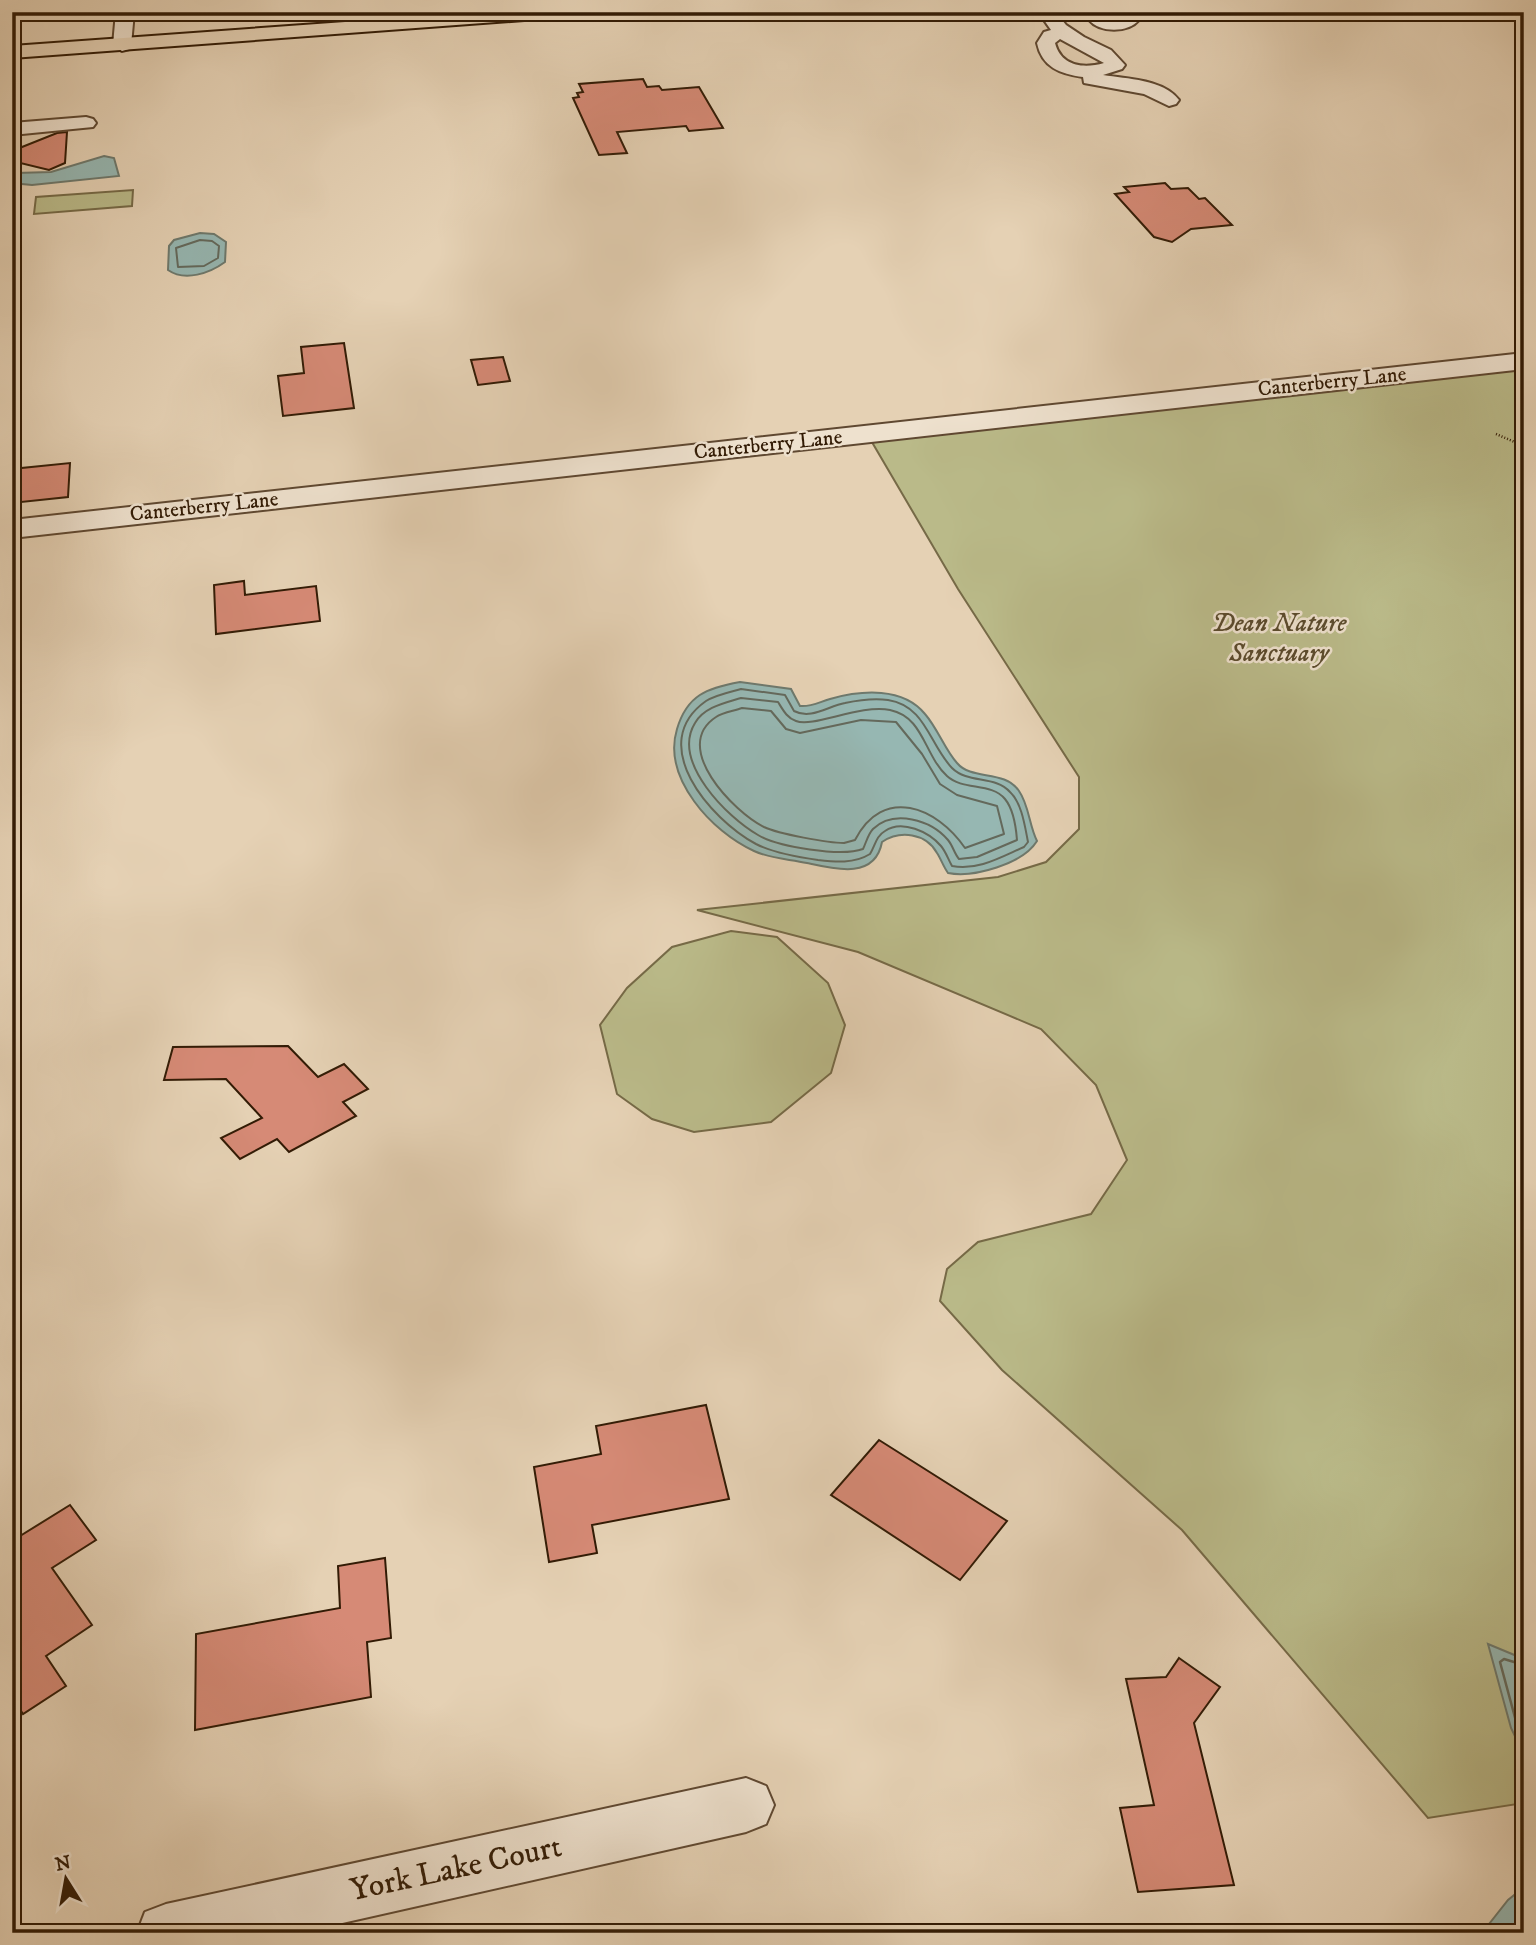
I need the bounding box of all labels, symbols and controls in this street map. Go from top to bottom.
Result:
street label: Canterberry Lane [1256,361,1408,403]
street label: Canterberry Lane [692,424,844,466]
street label: Canterberry Lane [128,486,280,528]
park label: Dean Nature Sanctuary [1212,607,1348,670]
street label: York Lake Court [347,1827,565,1911]
north arrow [32,1843,102,1913]
text: N [53,1851,73,1877]

